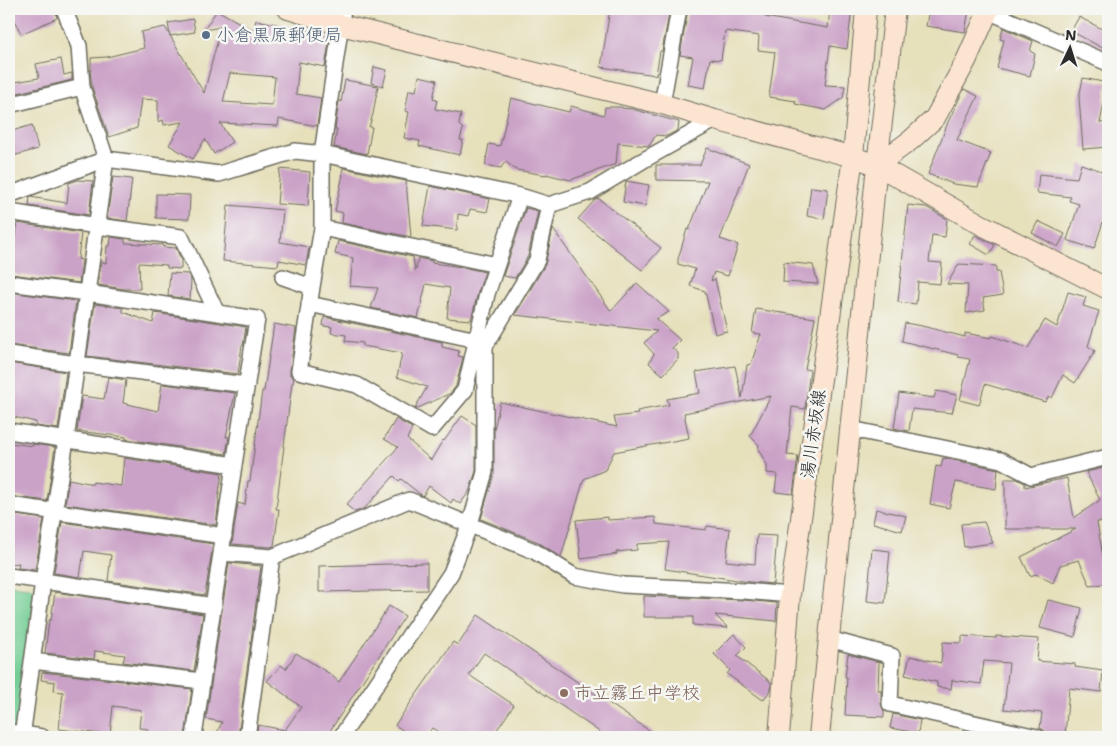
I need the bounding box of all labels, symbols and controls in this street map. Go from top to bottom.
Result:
north arrow [1044,22,1094,72]
place label: 小倉黒原郵便局 [216,23,342,47]
text: N [1065,26,1077,44]
marker: 小倉黒原郵便局 [200,29,212,41]
street label: 湯川赤坂線 [795,388,831,480]
place label: 市立霧丘中学校 [574,681,700,705]
marker: 市立霧丘中学校 [558,687,570,699]

